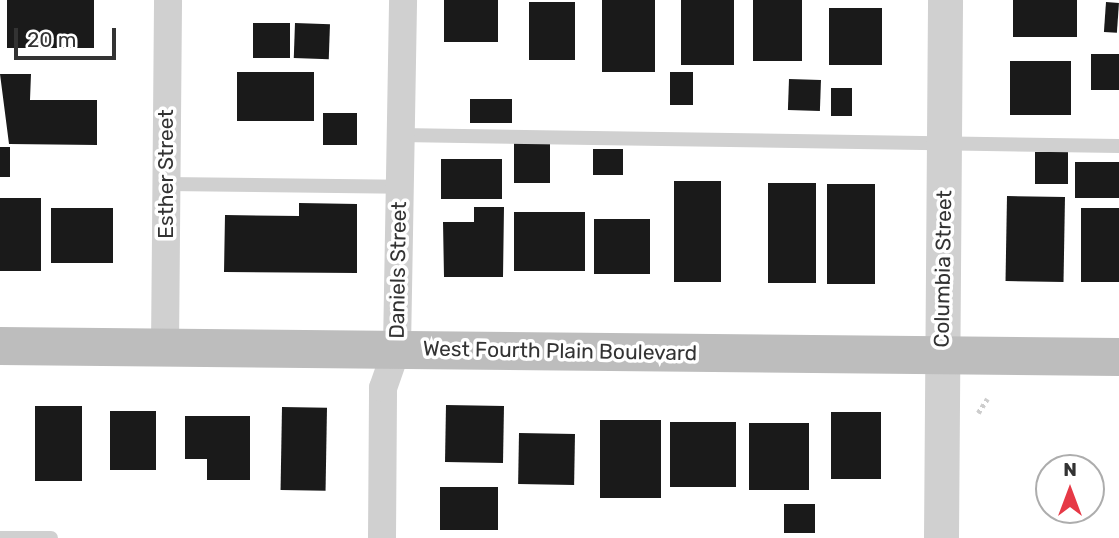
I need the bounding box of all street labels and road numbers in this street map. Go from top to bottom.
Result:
street label: Esther Street [153,109,179,239]
street label: Columbia Street [929,190,957,348]
street label: Daniels Street [384,201,412,339]
street label: West Fourth Plain Boulevard [423,336,697,366]

